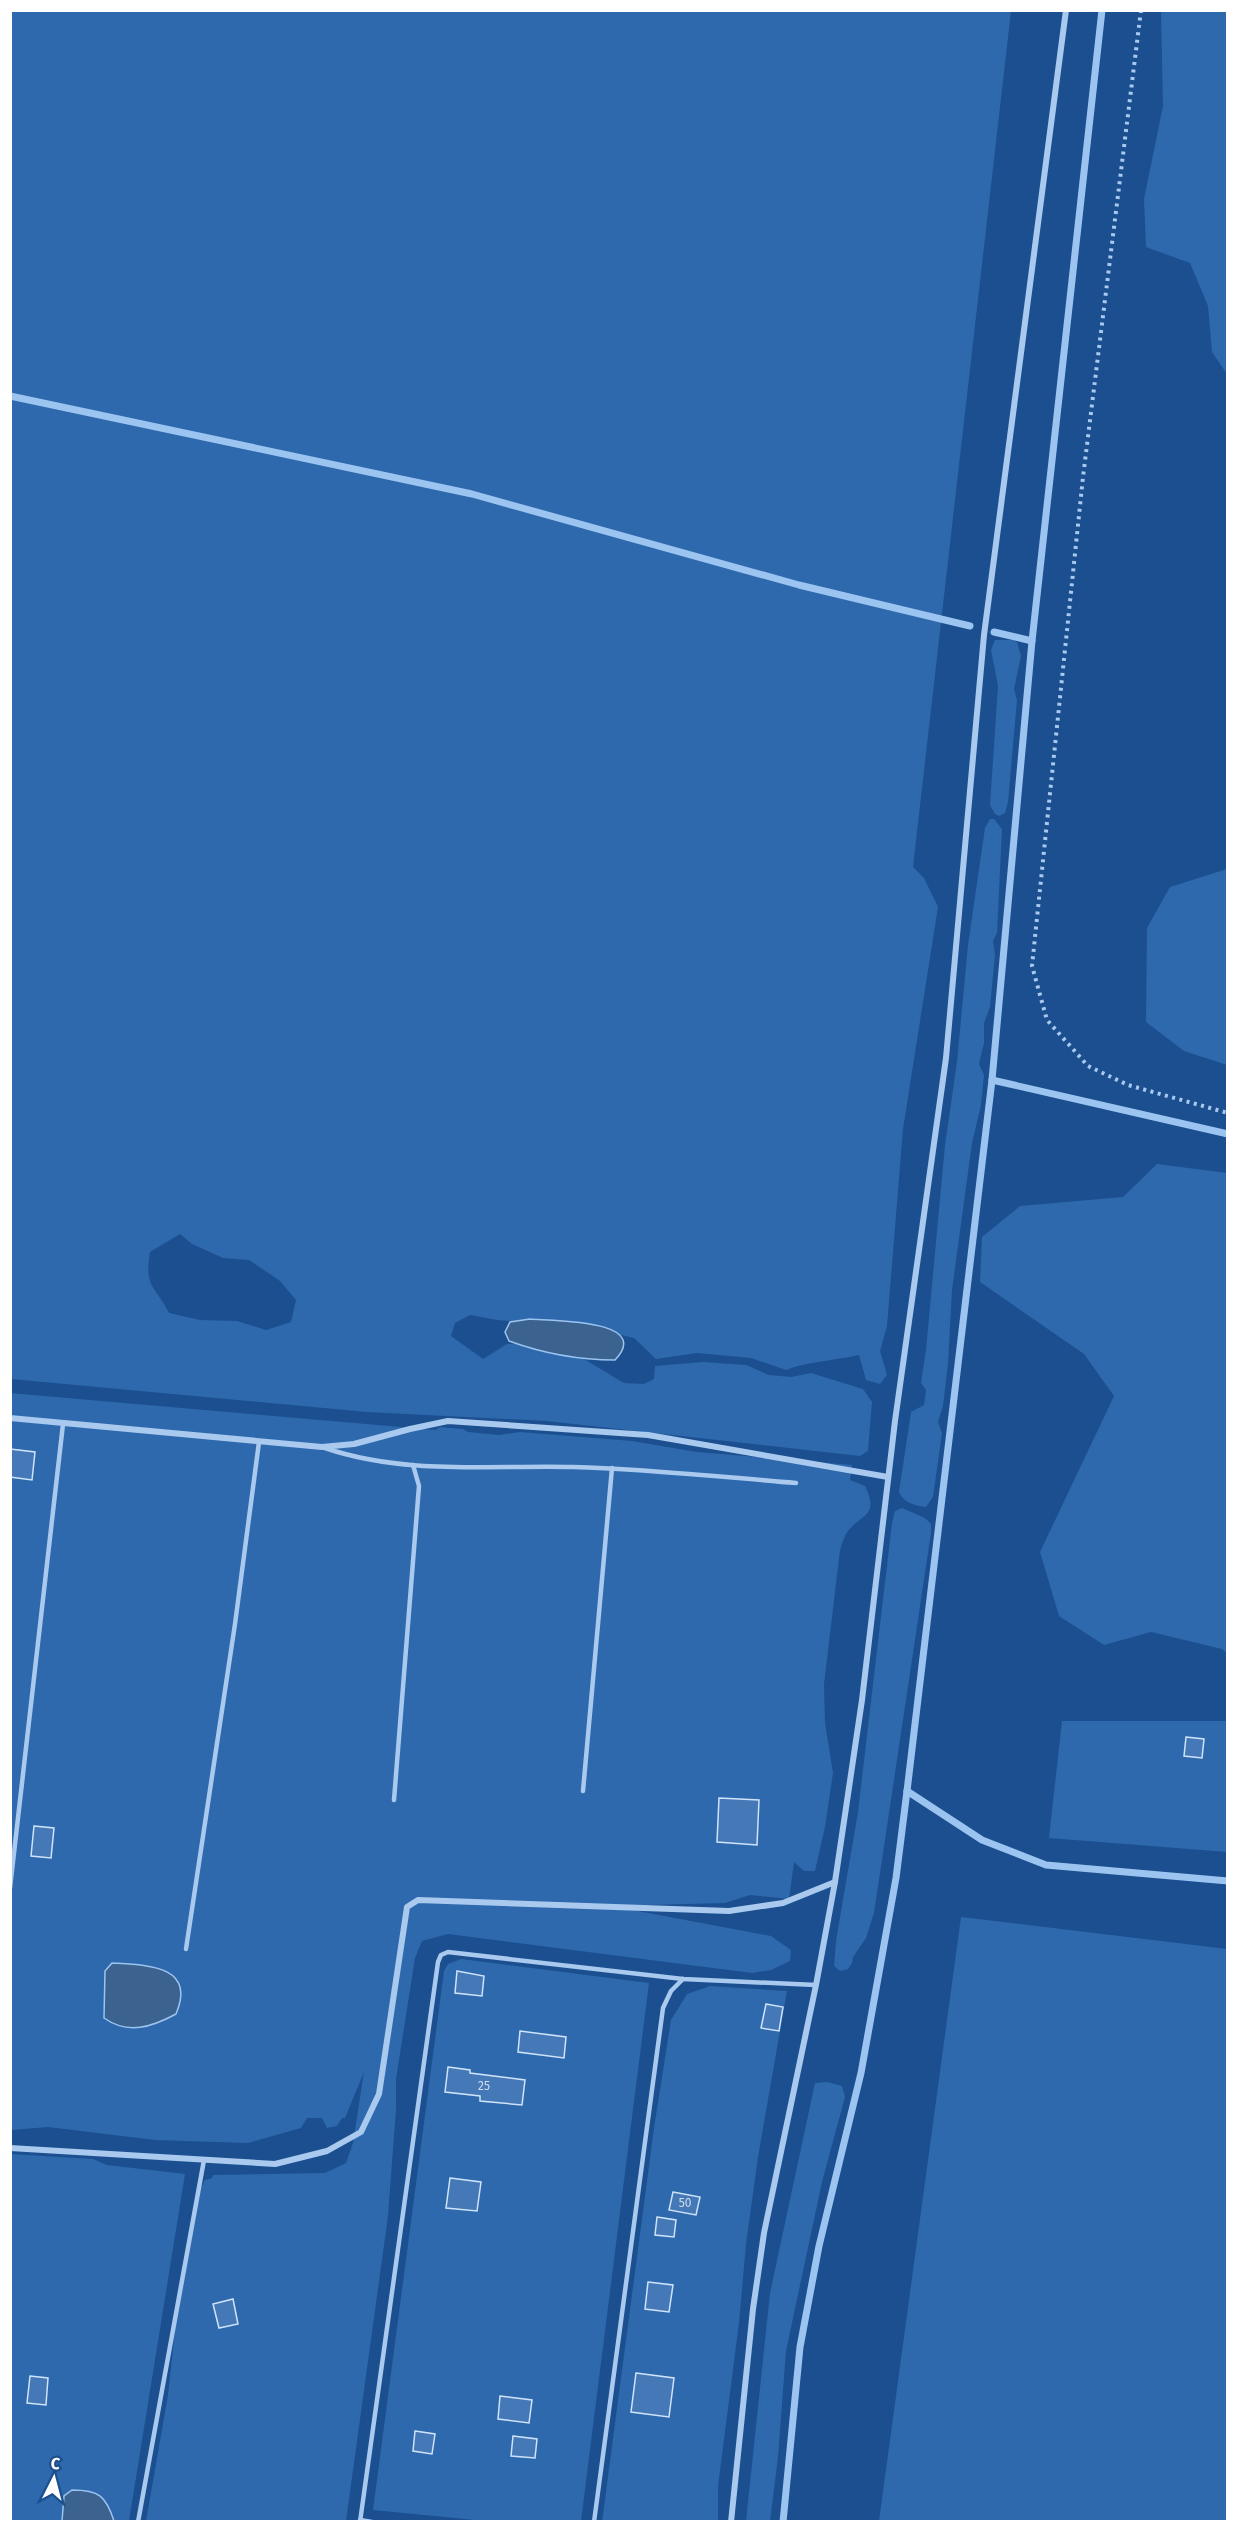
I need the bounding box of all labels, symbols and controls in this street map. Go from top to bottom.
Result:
house number: 25 [478,2079,490,2093]
house number: 50 [679,2196,692,2210]
north arrow [24,2448,84,2508]
text: С [50,2454,62,2474]

